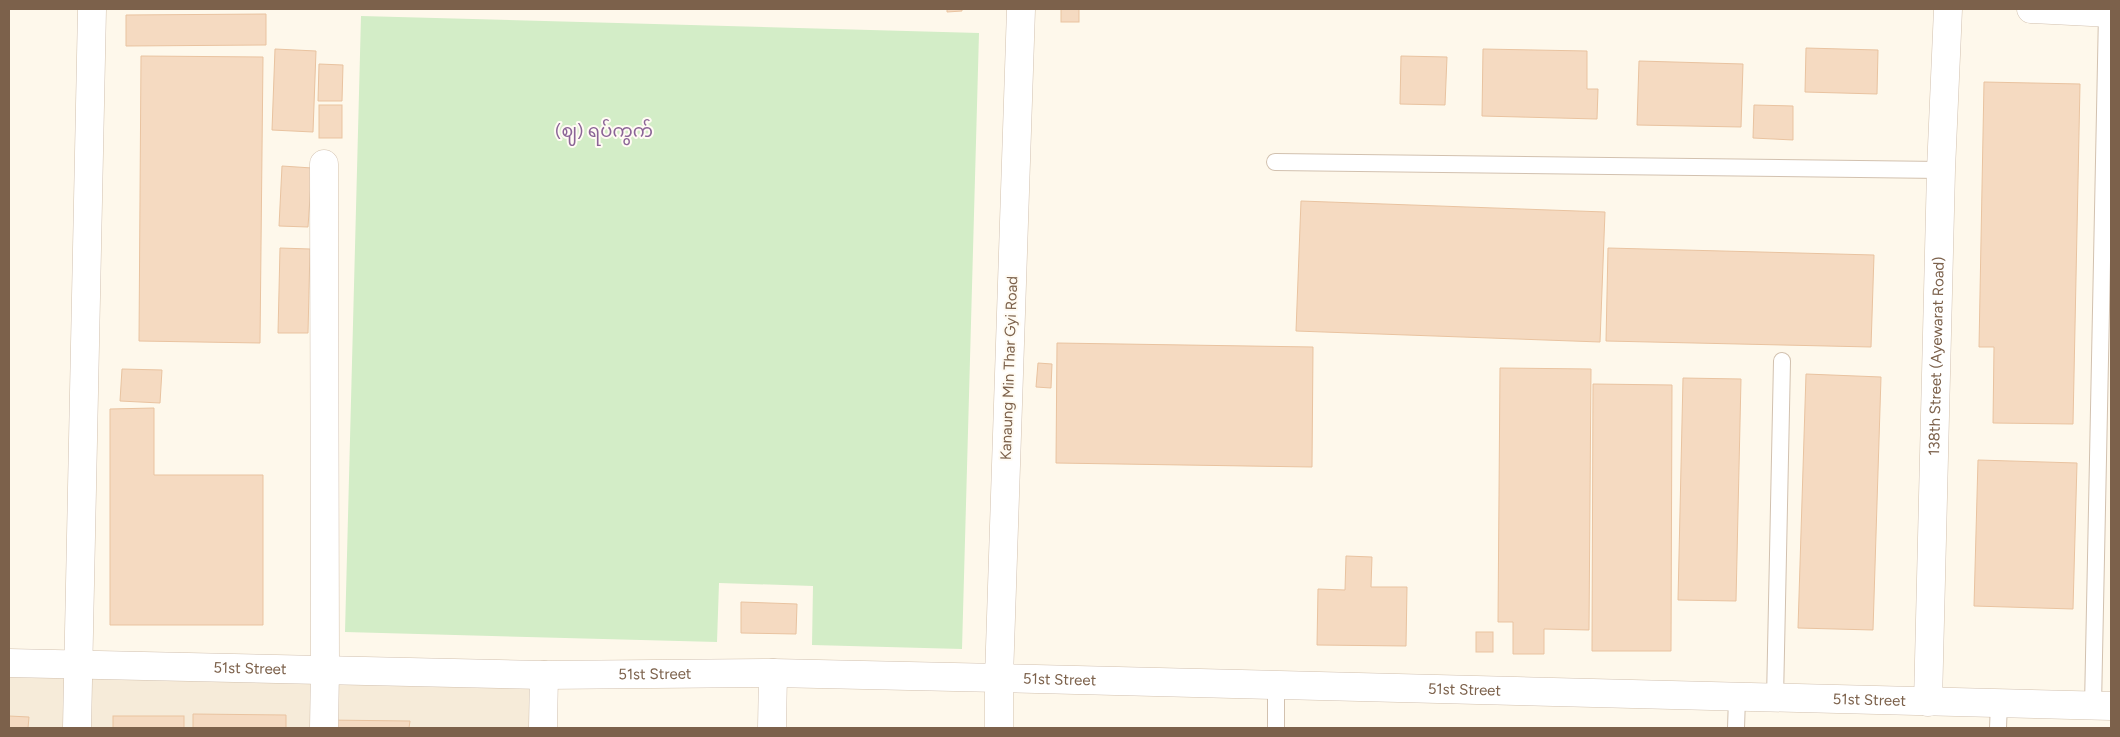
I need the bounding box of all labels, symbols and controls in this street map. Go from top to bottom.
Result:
district label: (ဈ) ရပ်ကွက် [555,118,653,146]
street label: 138th Street (Ayewarat Road) [1925,256,1948,456]
street label: Kanaung Min Thar Gyi Road [997,276,1021,460]
street label: 51st Street [213,659,287,678]
street label: 51st Street [618,665,692,683]
street label: 51st Street [1023,670,1097,689]
street label: 51st Street [1428,680,1502,700]
street label: 51st Street [1833,690,1907,710]

